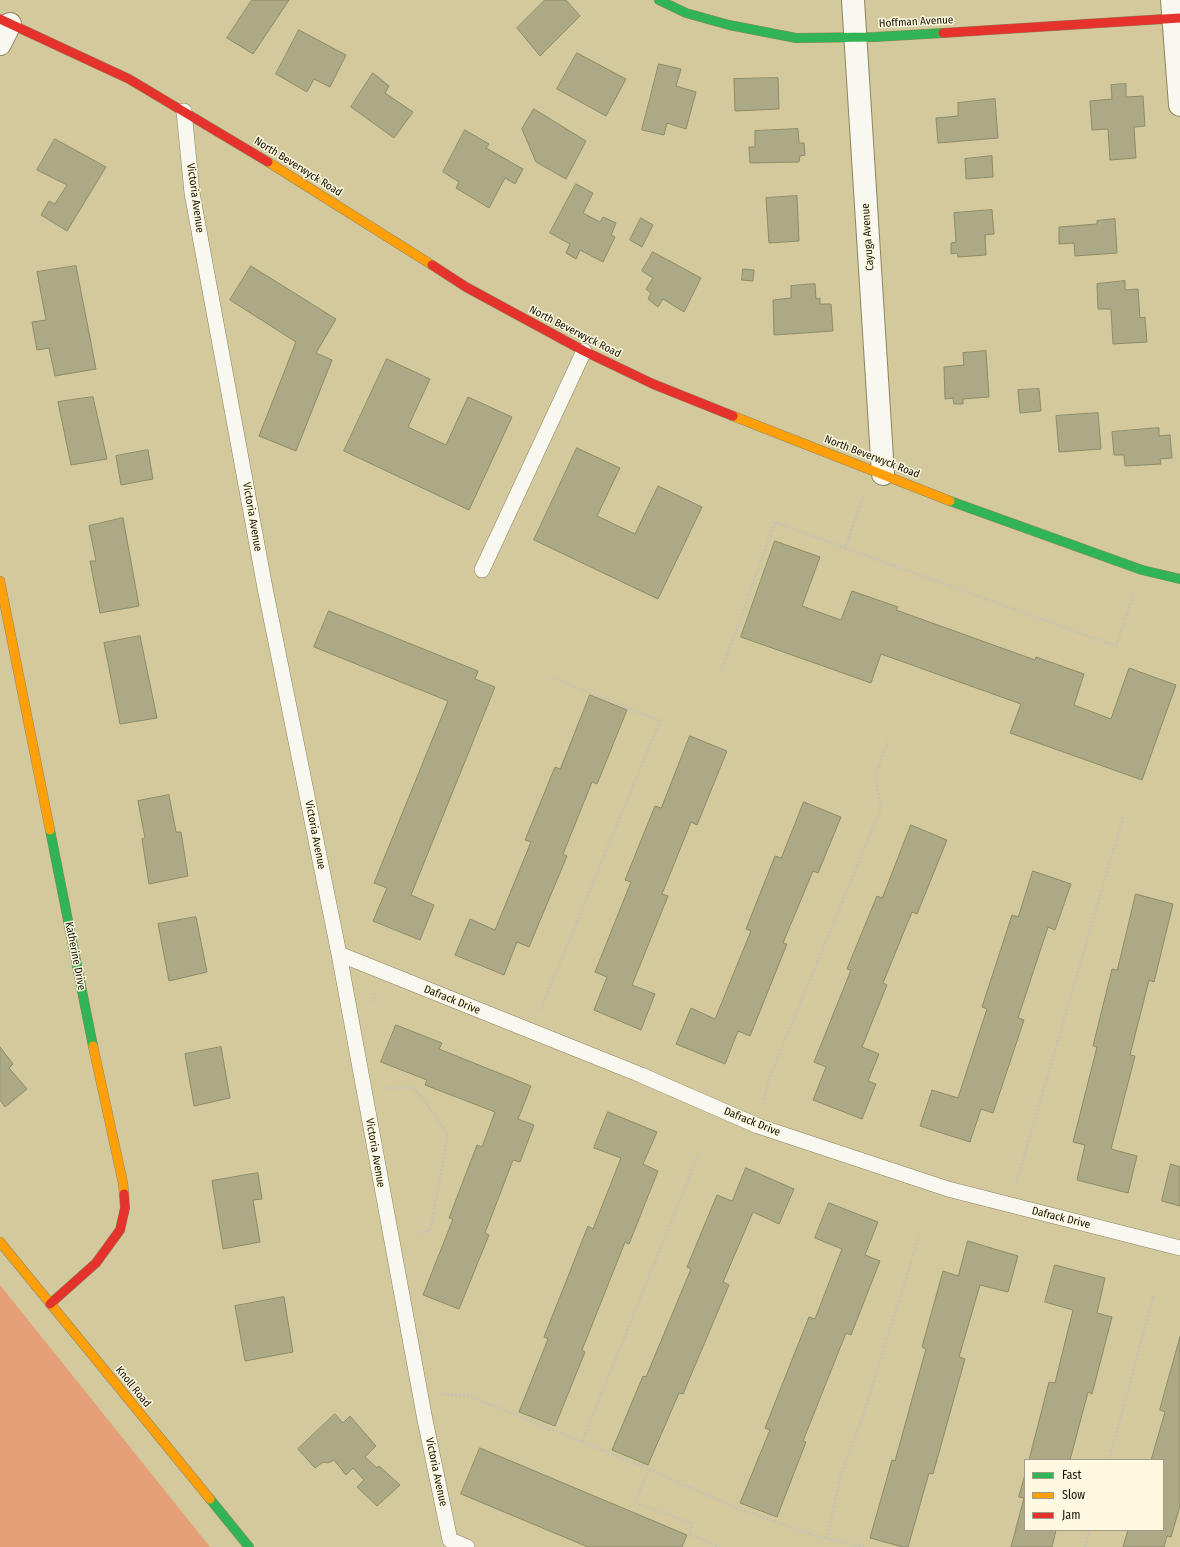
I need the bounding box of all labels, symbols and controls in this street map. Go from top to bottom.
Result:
street label: Hoffman Avenue [878,13,954,31]
street label: North Beverwyck Road [252,135,344,199]
street label: Victoria Avenue [184,162,206,234]
street label: Cayuga Avenue [859,203,877,271]
street label: North Beverwyck Road [527,303,623,361]
street label: North Beverwyck Road [822,433,922,481]
street label: Victoria Avenue [239,481,265,553]
street label: Victoria Avenue [302,799,328,871]
street label: Katherine Drive [62,921,88,991]
street label: Dafrack Drive [422,983,482,1017]
street label: Dafrack Drive [722,1105,782,1139]
street label: Victoria Avenue [362,1117,388,1189]
street label: Dafrack Drive [1030,1204,1092,1232]
street label: Knoll Road [113,1364,153,1410]
street label: Victoria Avenue [422,1436,450,1508]
legend [1024,1459,1164,1531]
text: Fast [1062,1468,1081,1482]
text: Slow [1062,1488,1085,1502]
text: Jam [1062,1508,1080,1522]

